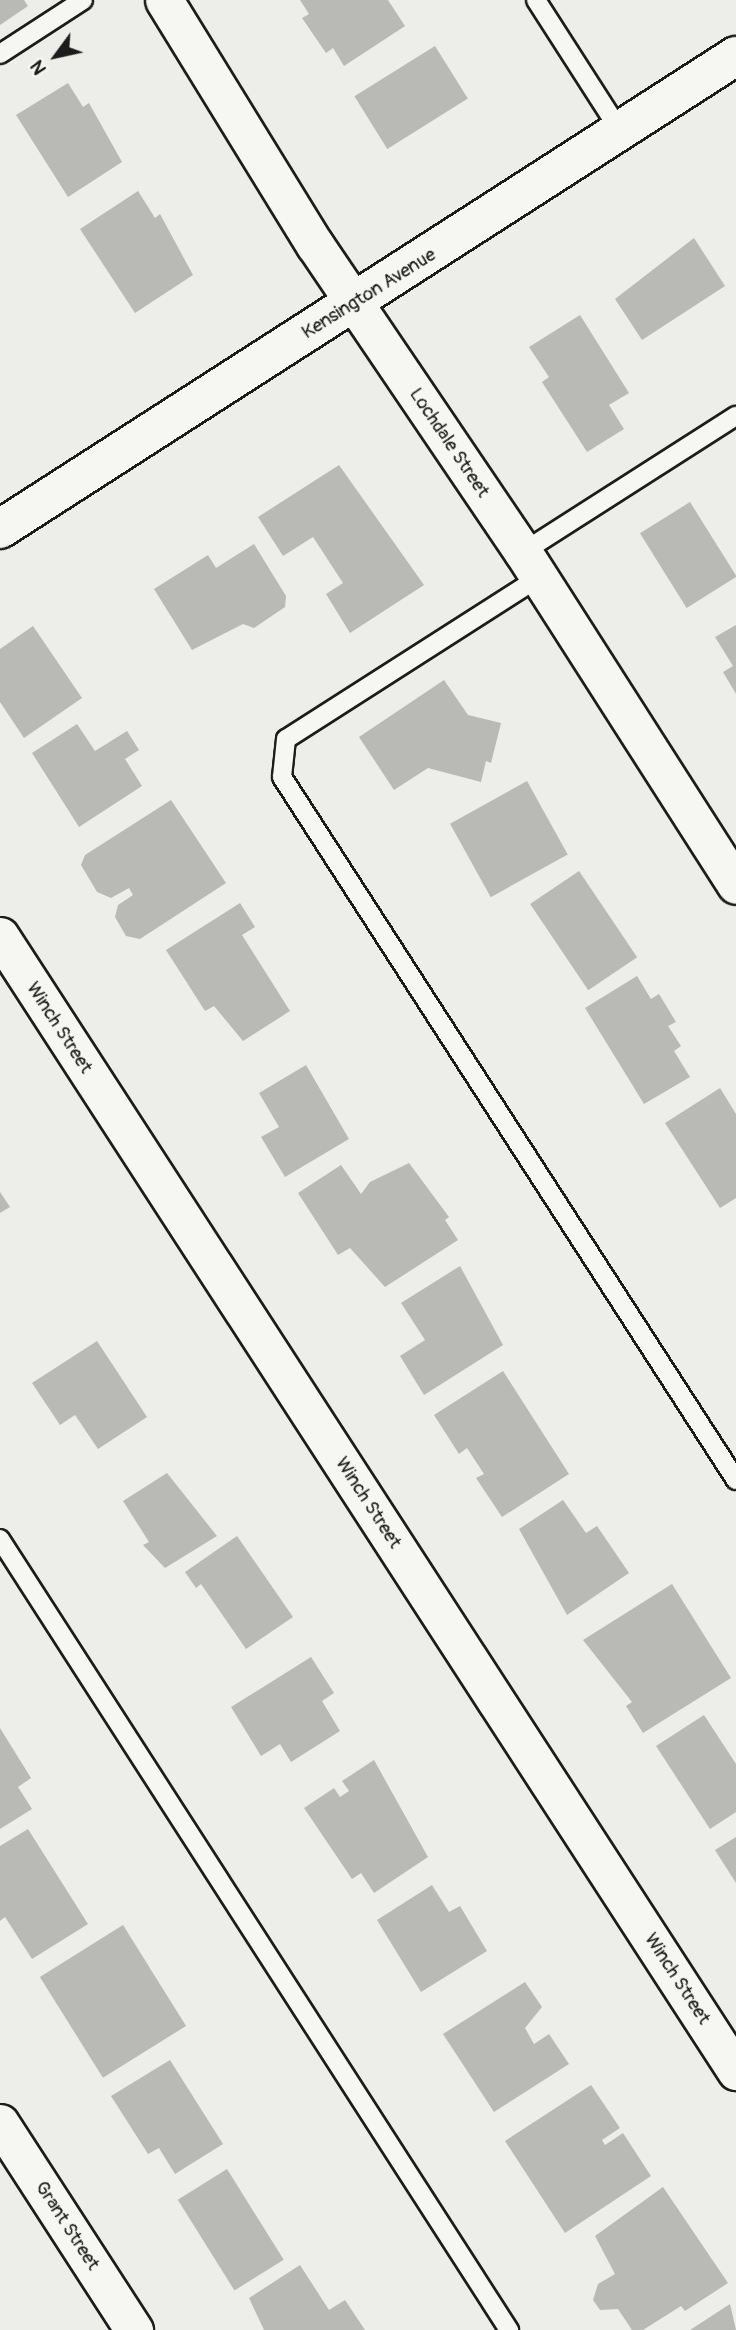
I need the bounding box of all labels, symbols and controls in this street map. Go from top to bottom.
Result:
north arrow [21,21,91,91]
text: N [25,56,52,79]
street label: Kensington Avenue [298,244,440,344]
street label: Lochdale Street [404,384,494,502]
street label: Winch Street [21,978,97,1078]
street label: Winch Street [330,1453,406,1553]
street label: Winch Street [639,1929,715,2029]
street label: Grant Street [30,2177,104,2275]

